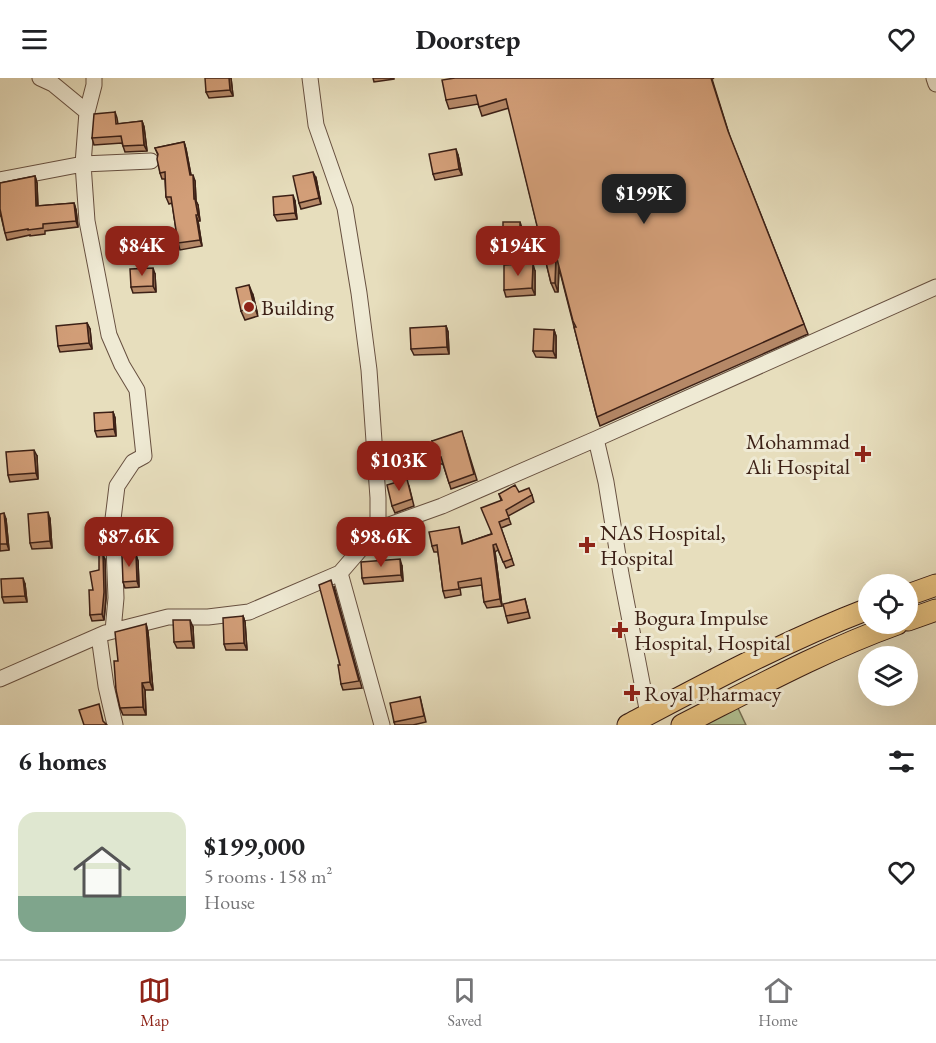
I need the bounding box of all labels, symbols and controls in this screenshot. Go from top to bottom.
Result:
text: Doorstep [415,22,521,57]
icon: menu [18,23,51,56]
icon: heart [885,23,918,56]
pin: $199K [602,174,686,225]
text: $199K [616,180,672,206]
pin: $84K [106,226,178,277]
pin: $194K [476,226,560,277]
text: $84K [119,232,165,258]
text: $194K [490,232,546,258]
place label: Building [261,293,334,322]
marker: Building [242,300,256,314]
place label: Mohammad Ali Hospital [745,427,851,481]
pin: $103K [357,441,441,492]
marker: Mohammad Ali Hospital [854,445,872,463]
text: $103K [371,447,427,473]
pin: $87.6K [80,517,178,568]
pin: $98.6K [332,517,430,568]
place label: NAS Hospital, Hospital [600,518,726,572]
text: $87.6K [98,523,160,549]
text: $98.6K [350,523,412,549]
marker: NAS Hospital, Hospital [578,536,596,554]
map controls [858,574,918,706]
button: locate [858,574,918,634]
place label: Bogura Impulse Hospital, Hospital [634,603,791,657]
marker: Bogura Impulse Hospital, Hospital [611,621,629,639]
button: layers [858,646,918,706]
place label: Royal Pharmacy [644,679,782,708]
marker: Royal Pharmacy [625,686,639,700]
text: 6 homes [18,744,107,778]
icon: filters [885,745,918,778]
text: $199,000 [204,829,305,863]
icon: home [66,836,138,908]
icon: heart [885,856,918,889]
text: 5 rooms · 158 m² [204,863,332,889]
text: House [204,889,255,915]
tab: Map [138,974,171,1031]
tab: Saved [448,974,482,1031]
tab: Home [758,974,798,1031]

